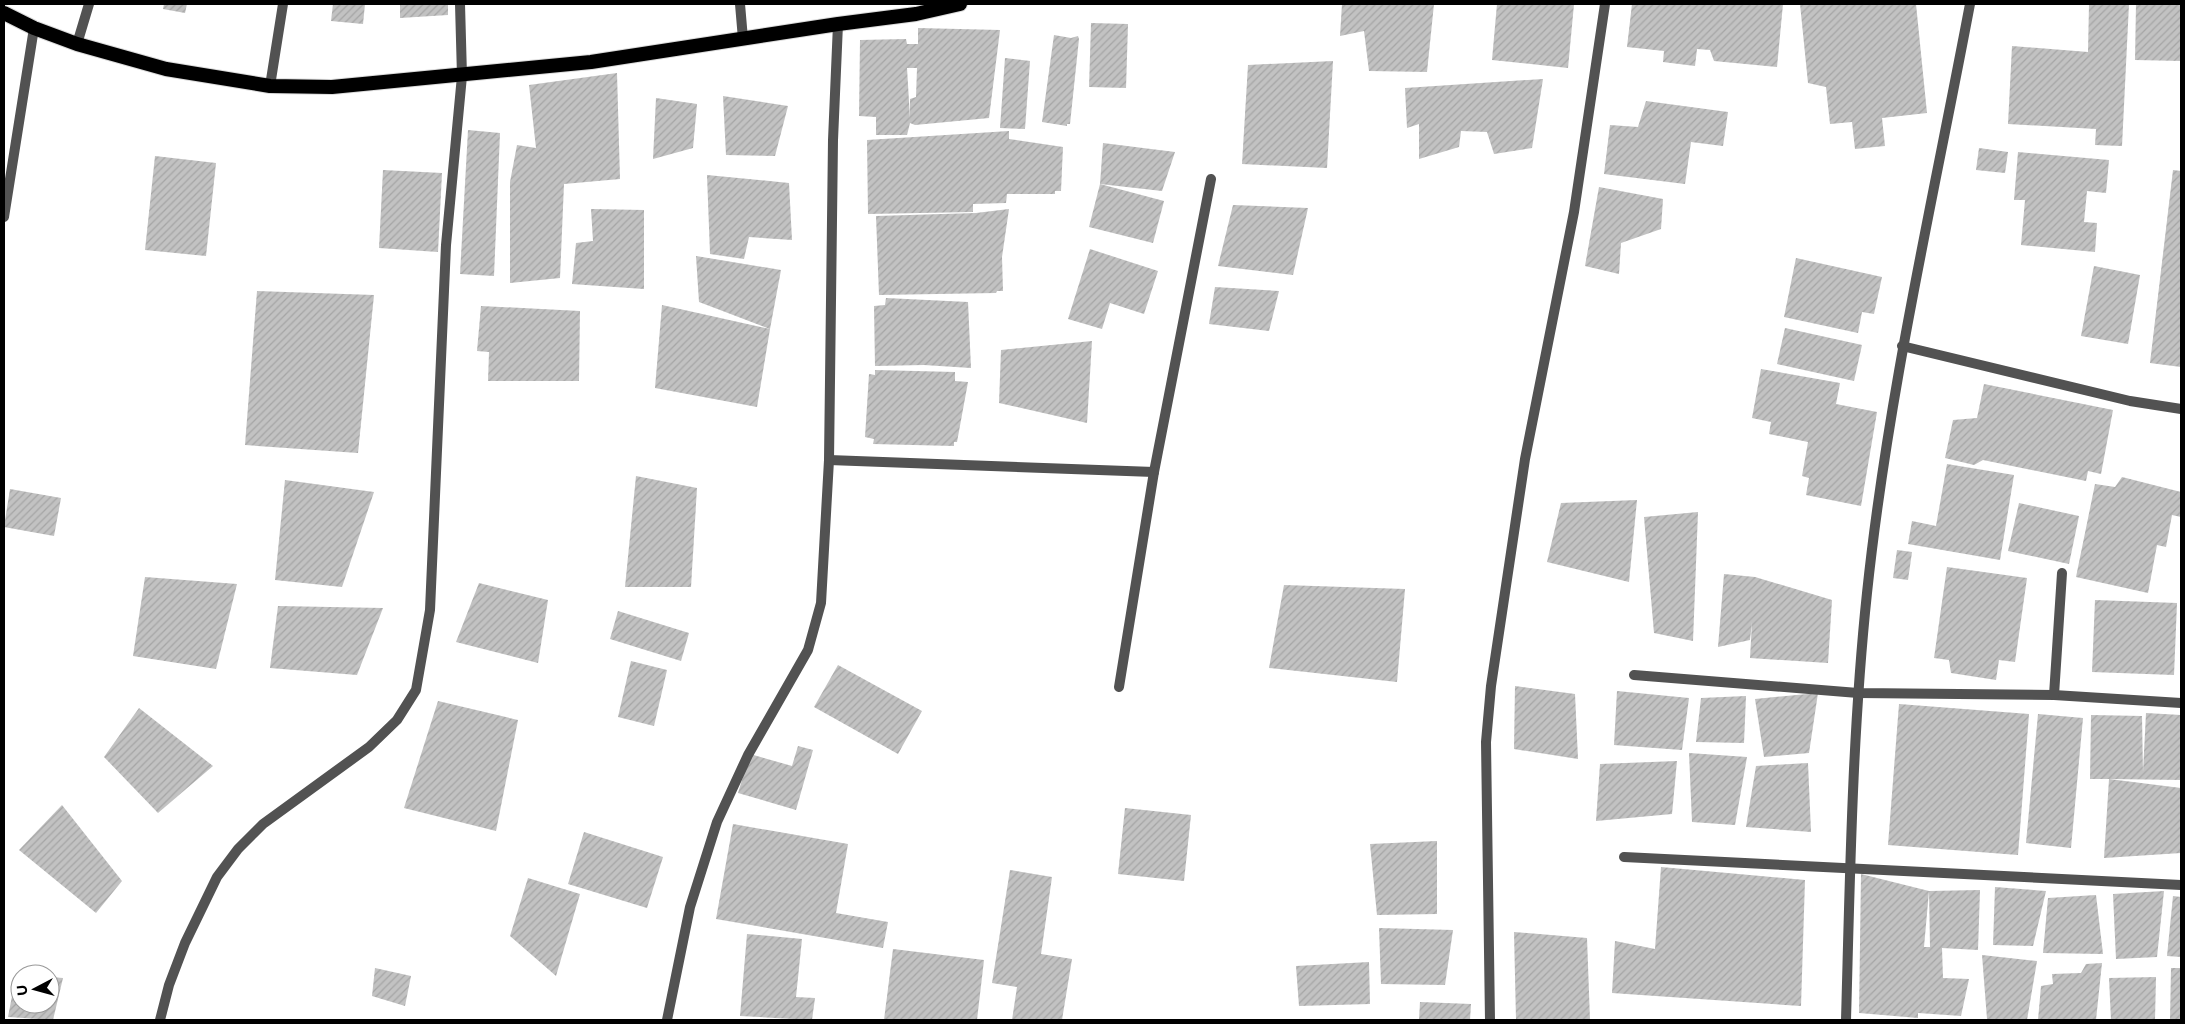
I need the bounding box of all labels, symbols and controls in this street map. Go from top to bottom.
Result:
north arrow [10,964,60,1014]
text: U [13,984,32,997]

